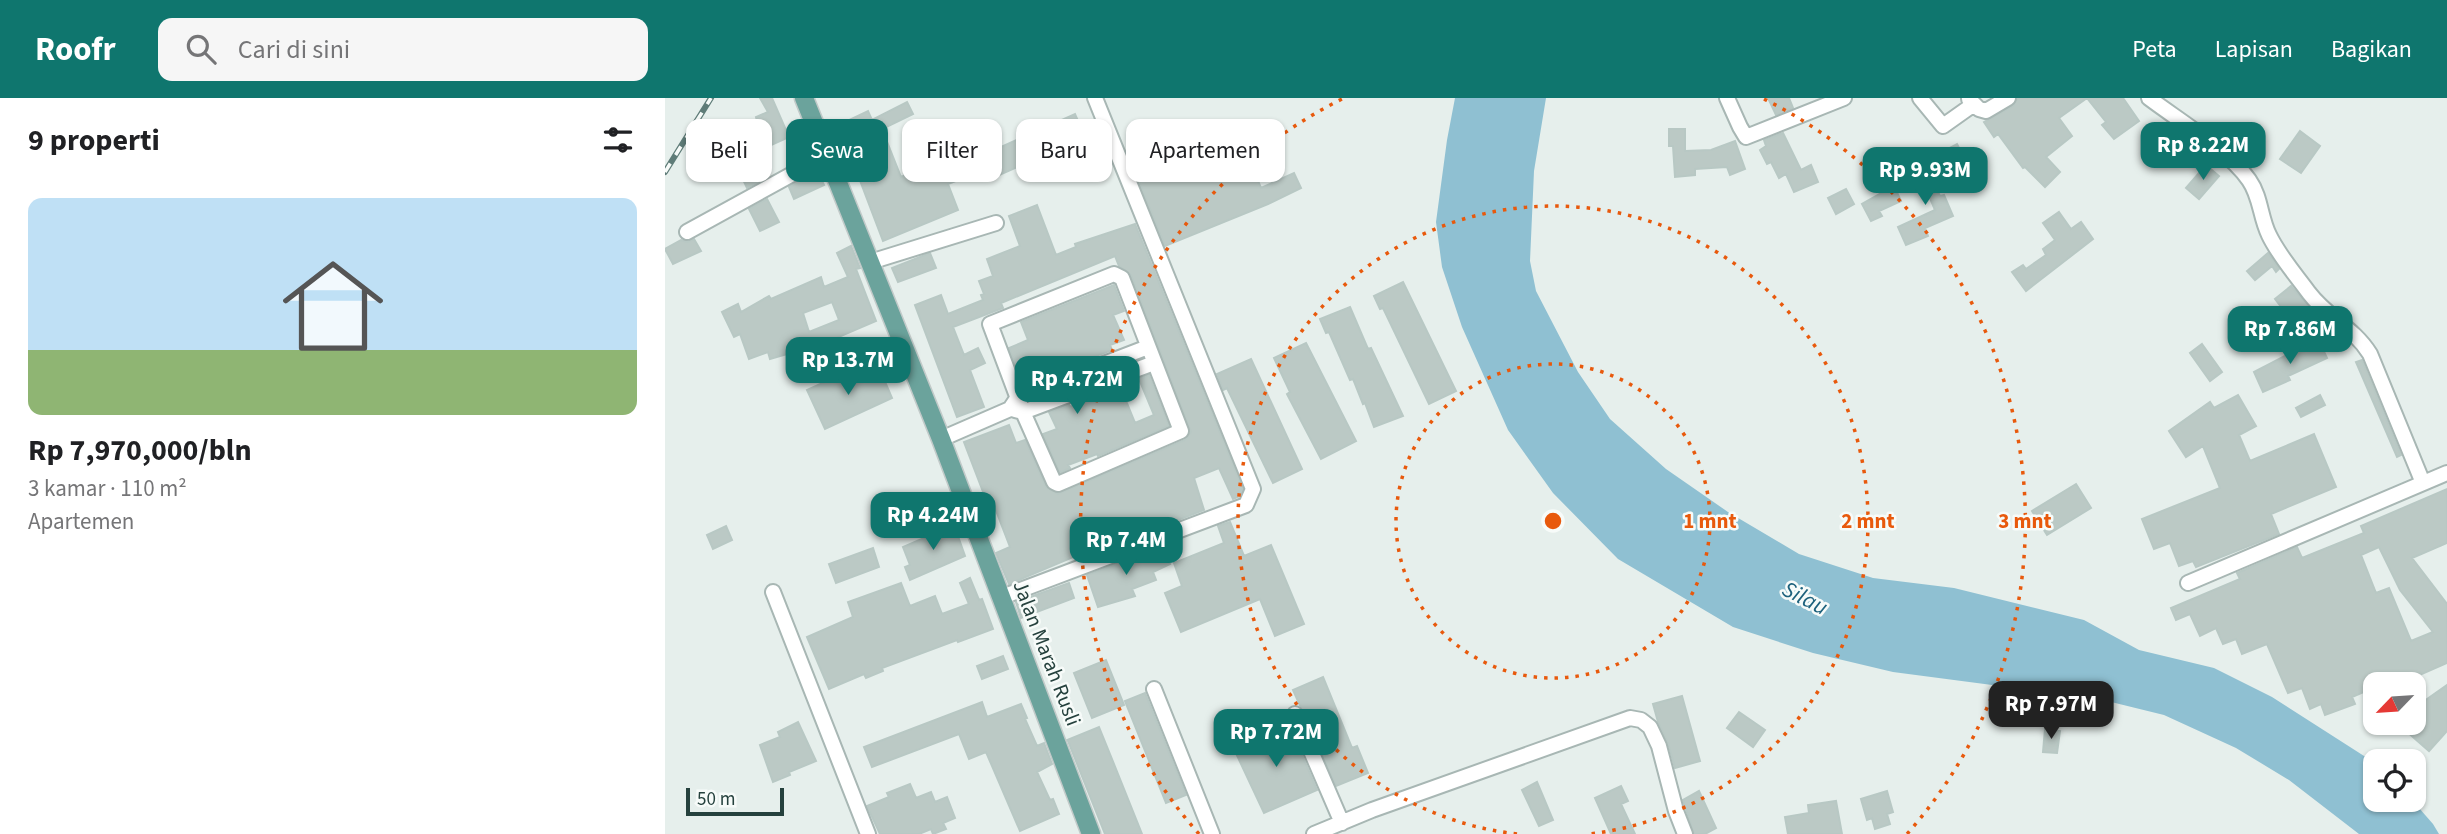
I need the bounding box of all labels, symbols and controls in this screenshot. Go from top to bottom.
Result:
search box [158,18,648,81]
text: Roofr [35,26,116,73]
icon: search [182,30,220,68]
text: Cari di sini [238,31,350,68]
text: Peta [2132,32,2177,67]
text: Lapisan [2215,32,2293,67]
text: Bagikan [2331,32,2412,67]
text: 9 properti [28,119,160,162]
chip: Beli [686,119,772,182]
chip: Sewa [786,119,888,182]
chip: Filter [902,119,1002,182]
chip: Baru [1016,119,1112,182]
chip: Apartemen [1126,119,1285,182]
icon: filters [599,121,637,159]
pin: Rp 8.22M [2131,122,2275,182]
text: Rp 8.22M [2157,128,2249,161]
pin: Rp 9.93M [1853,148,1997,207]
text: Rp 9.93M [1879,153,1971,186]
icon: home [270,243,396,369]
pin: Rp 7.86M [2218,306,2362,366]
text: Rp 7.86M [2244,312,2336,345]
pin: Rp 13.7M [776,338,920,397]
text: Rp 13.7M [802,343,894,376]
pin: Rp 4.72M [1005,356,1149,416]
text: Rp 4.72M [1031,362,1123,395]
text: Rp 7,970,000/bln [28,429,252,472]
text: 3 kamar · 110 m² [28,472,187,505]
pin: Rp 4.24M [861,492,1005,552]
text: Rp 4.24M [887,498,979,531]
text: Apartemen [28,505,134,538]
text: 1 mnt [1683,506,1737,536]
text: 2 mnt [1841,506,1895,536]
text: 3 mnt [1998,506,2052,536]
centre of rings [1541,509,1565,533]
pin: Rp 7.4M [1061,518,1191,577]
text: Rp 7.4M [1086,523,1166,556]
water label: Silau [1777,573,1833,623]
street label: Jalan Marah Rusli [1005,576,1089,730]
north arrow [2363,672,2425,735]
map controls [2363,672,2426,812]
pin: Rp 7.97M [1979,682,2123,741]
text: Rp 7.97M [2005,687,2097,720]
pin: Rp 7.72M [1204,710,1348,769]
text: Rp 7.72M [1230,715,1322,748]
button: locate [2363,749,2426,812]
scale bar [686,785,784,817]
text: 50 m [697,786,735,813]

